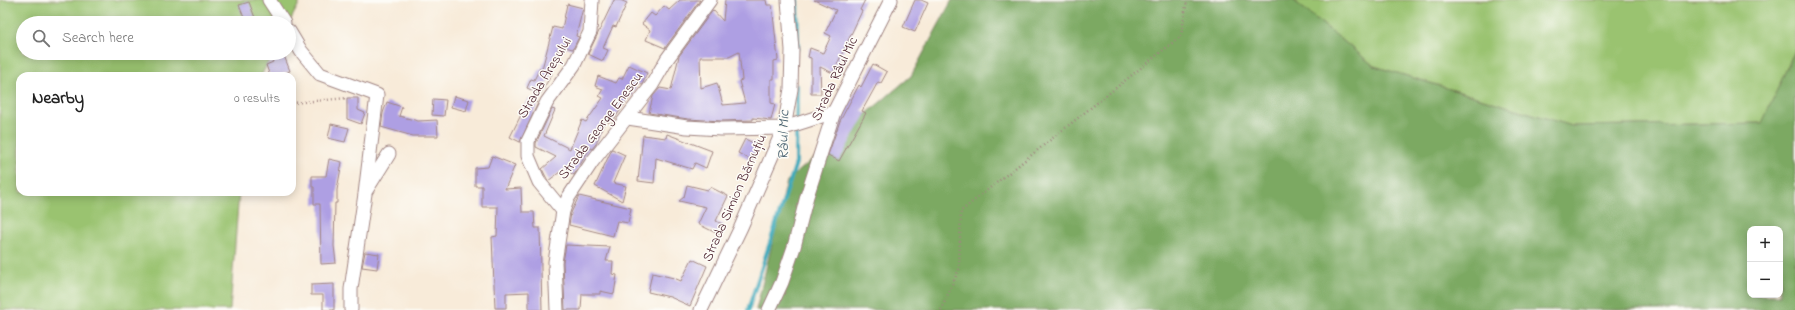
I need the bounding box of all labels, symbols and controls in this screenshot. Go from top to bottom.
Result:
search box [16,16,296,60]
icon: search [30,27,52,49]
text: Search here [62,27,134,49]
street label: Strada Areșului [512,33,578,123]
street label: Strada Râul Mic [806,33,864,125]
street label: Strada George Enescu [553,68,649,185]
text: Nearby [32,86,84,111]
text: 0 results [234,89,280,108]
water label: Râul Mic [773,109,795,160]
street label: Strada Simion Bărnuțiu [697,131,773,265]
map controls [1747,226,1783,298]
button: + [1747,226,1783,262]
button: − [1747,262,1783,298]

